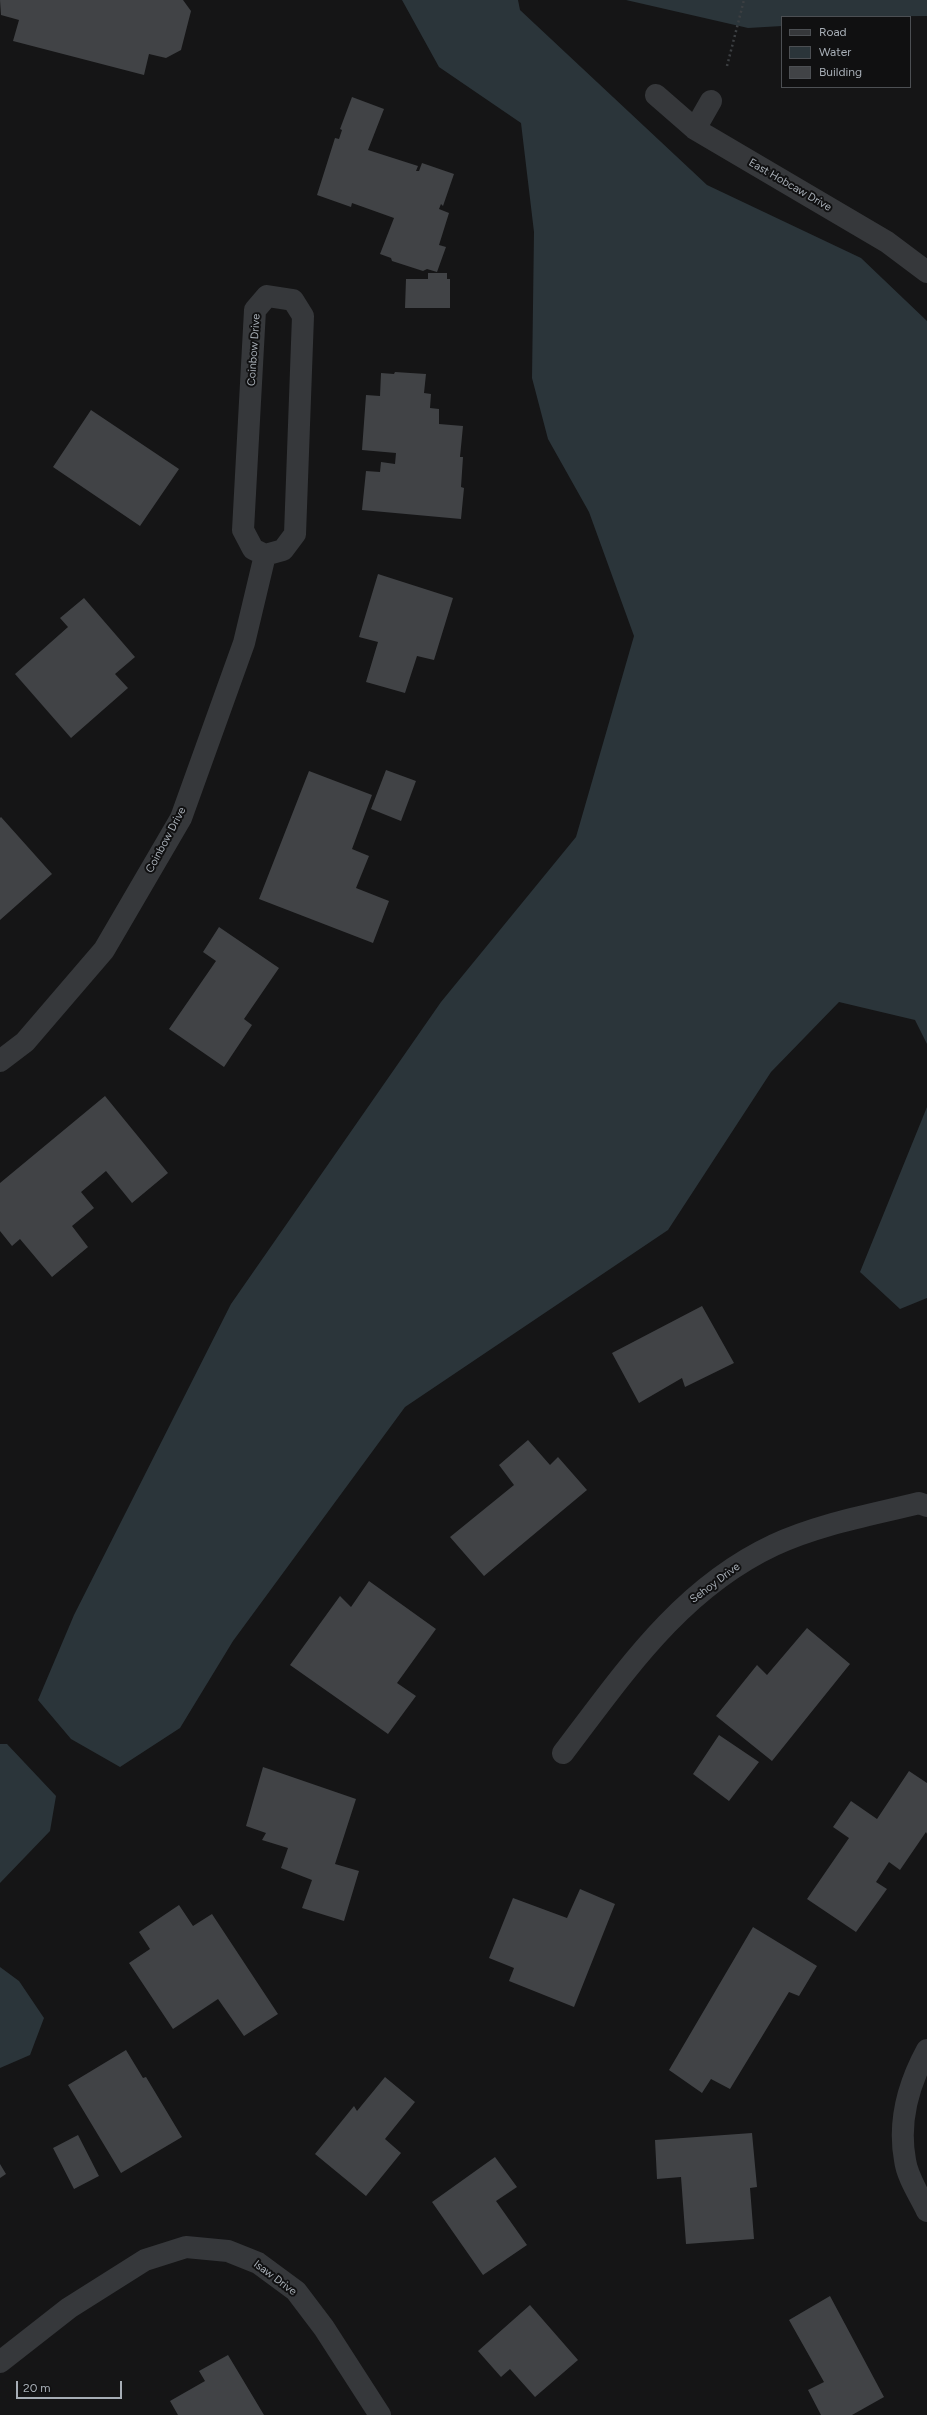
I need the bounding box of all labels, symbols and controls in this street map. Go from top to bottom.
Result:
legend [781,16,911,88]
text: Road [819,25,847,39]
text: Water [819,45,851,59]
text: Building [819,65,862,79]
street label: East Hobcaw Drive [746,156,834,214]
street label: Coinbow Drive [245,313,263,387]
street label: Coinbow Drive [143,805,189,875]
street label: Sehoy Drive [687,1560,743,1606]
street label: Isaw Drive [251,2258,299,2298]
scale bar [18,2373,124,2399]
text: 20 m [23,2381,51,2395]

